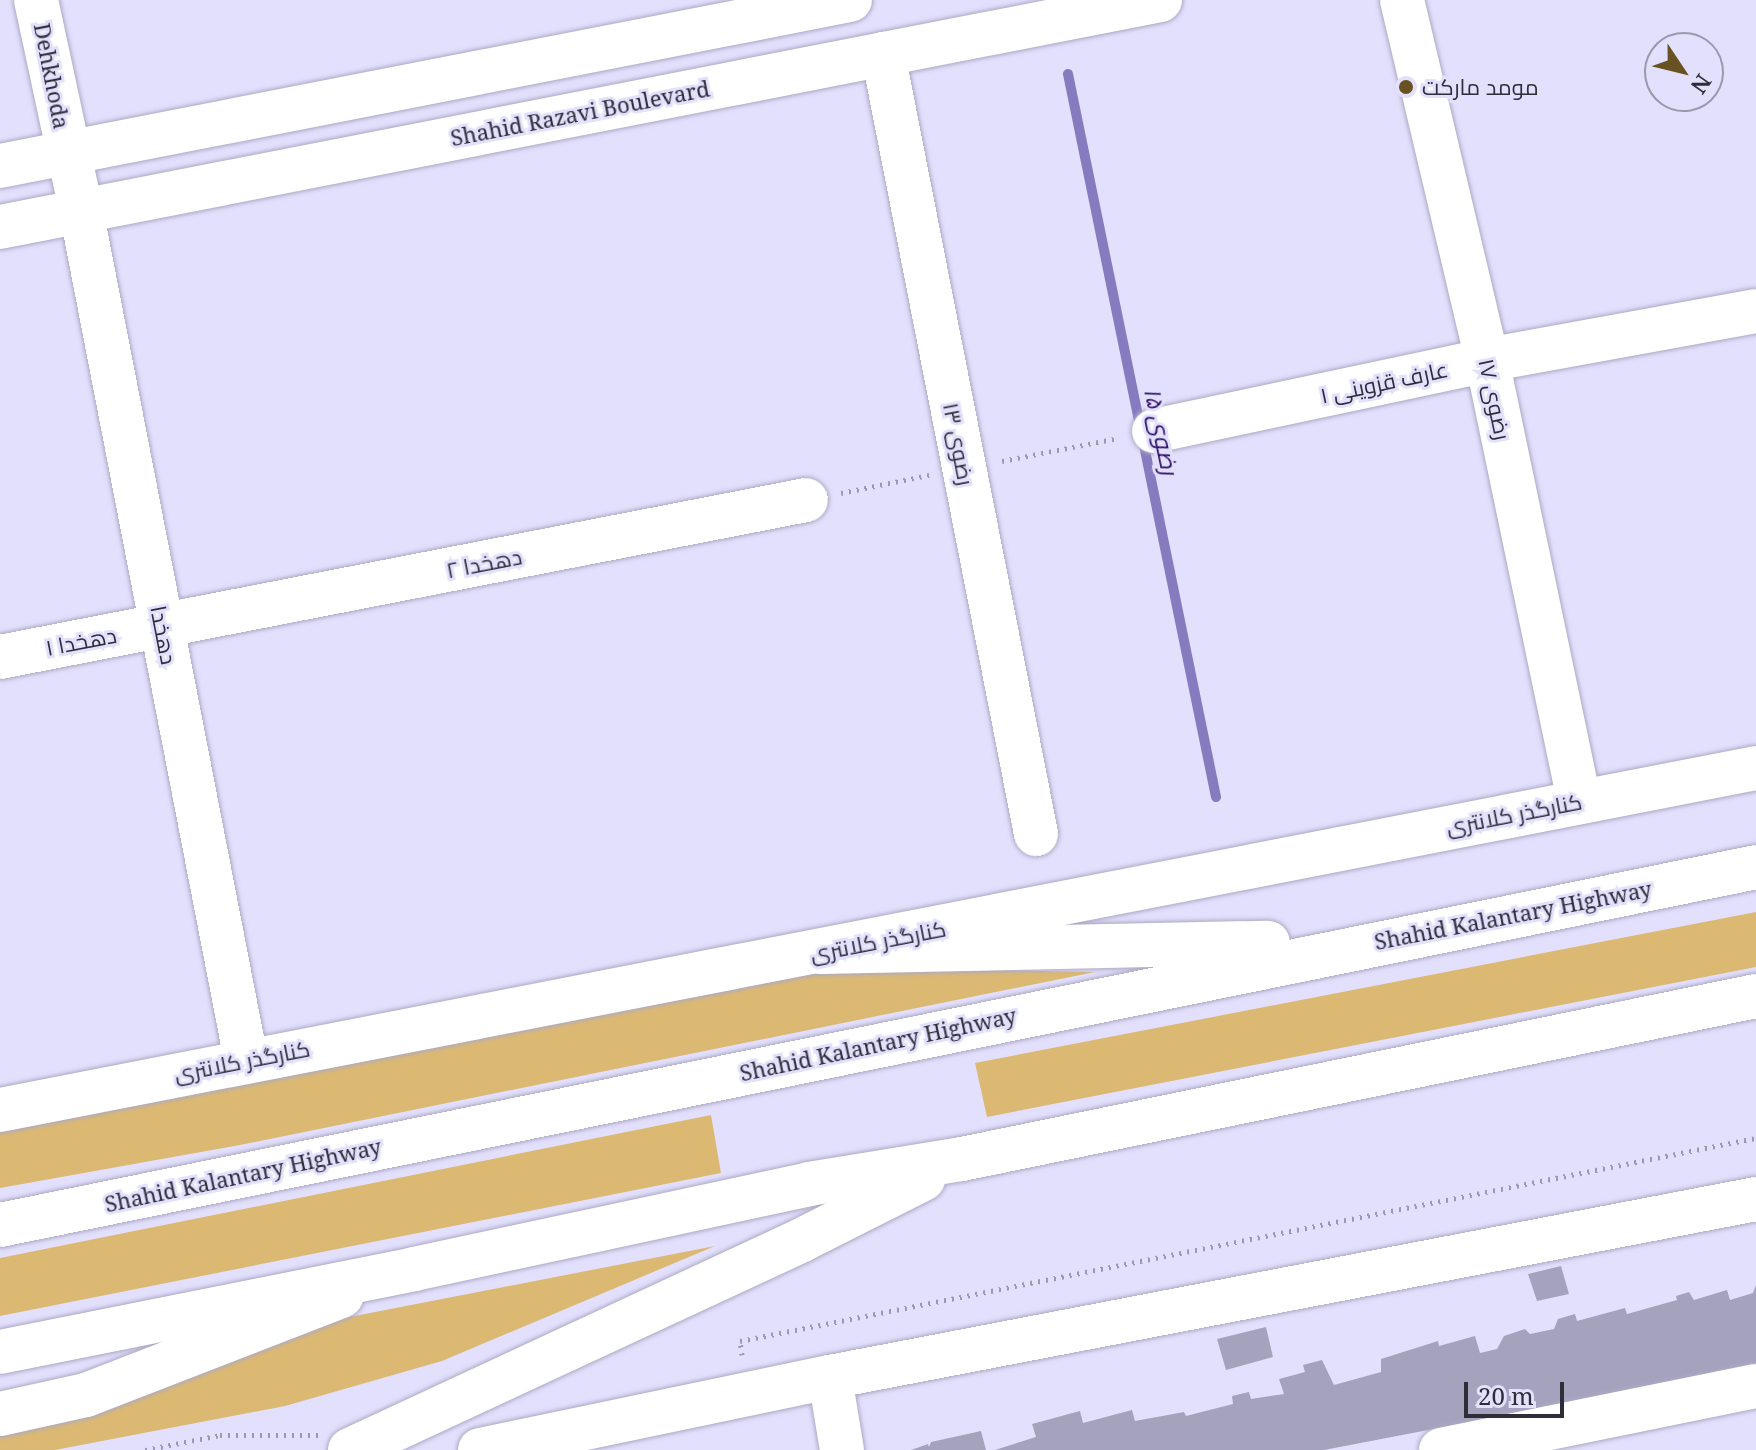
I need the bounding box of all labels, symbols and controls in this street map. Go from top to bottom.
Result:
street label: Dehkhoda [29,21,75,131]
north arrow [1644,32,1724,112]
text: N [1685,69,1719,100]
place label: مومد مارکت [1422,74,1539,100]
street label: Shahid Razavi Boulevard [448,75,712,151]
marker: مومد مارکت [1397,78,1415,96]
street label: عارف قزوینی ۱ [1318,356,1450,408]
street label: رضوی ۱۷ [1474,356,1516,442]
water label: رضوی ۱۵ [1139,385,1185,477]
street label: رضوی ۱۳ [938,400,980,488]
street label: دهخدا ۲ [444,543,524,583]
street label: دهخدا [145,603,183,667]
street label: دهخدا ۱ [43,621,119,661]
street label: کنارگذر کلانتری [1444,788,1584,840]
street label: Shahid Kalantary Highway [1372,875,1654,955]
street label: کنارگذر کلانتری [808,915,948,967]
street label: Shahid Kalantary Highway [737,1002,1019,1086]
street label: کنارگذر کلانتری [172,1035,312,1087]
street label: Shahid Kalantary Highway [102,1133,384,1217]
scale bar [1468,1366,1568,1416]
text: 20 m [1478,1379,1534,1412]

